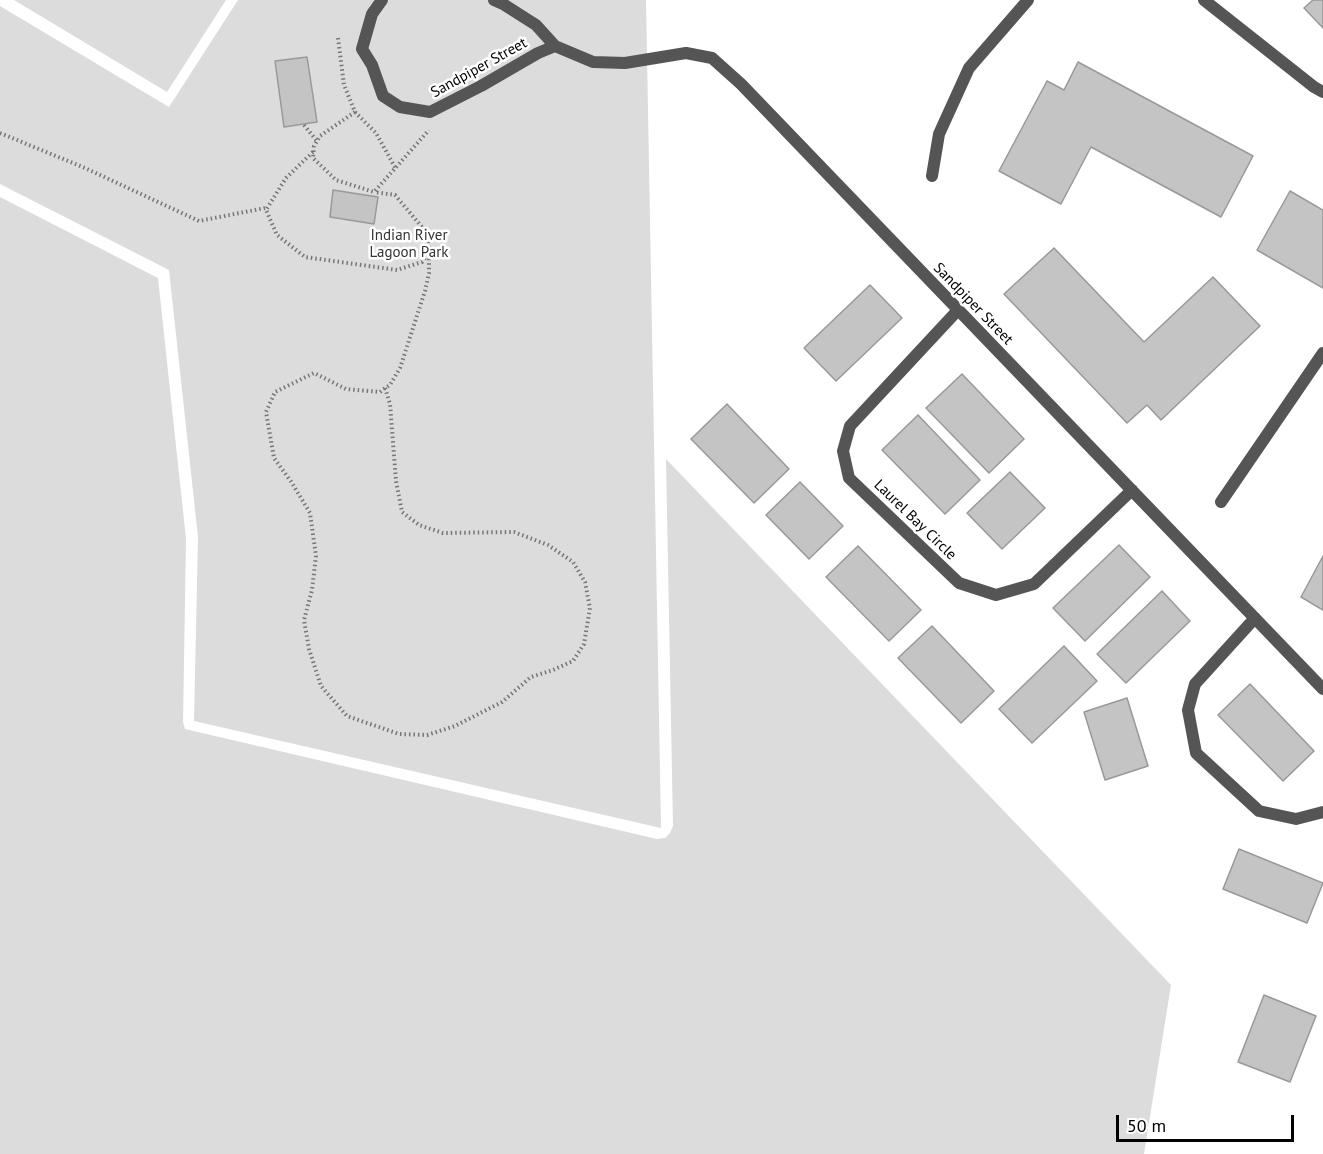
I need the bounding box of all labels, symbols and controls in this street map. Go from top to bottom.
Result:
street label: Sandpiper Street [428,34,530,102]
park label: Indian River Lagoon Park [370,227,448,262]
street label: Sandpiper Street [929,259,1017,349]
street label: Laurel Bay Circle [870,476,960,564]
scale bar [1119,1103,1298,1141]
text: 50 m [1127,1114,1166,1137]

